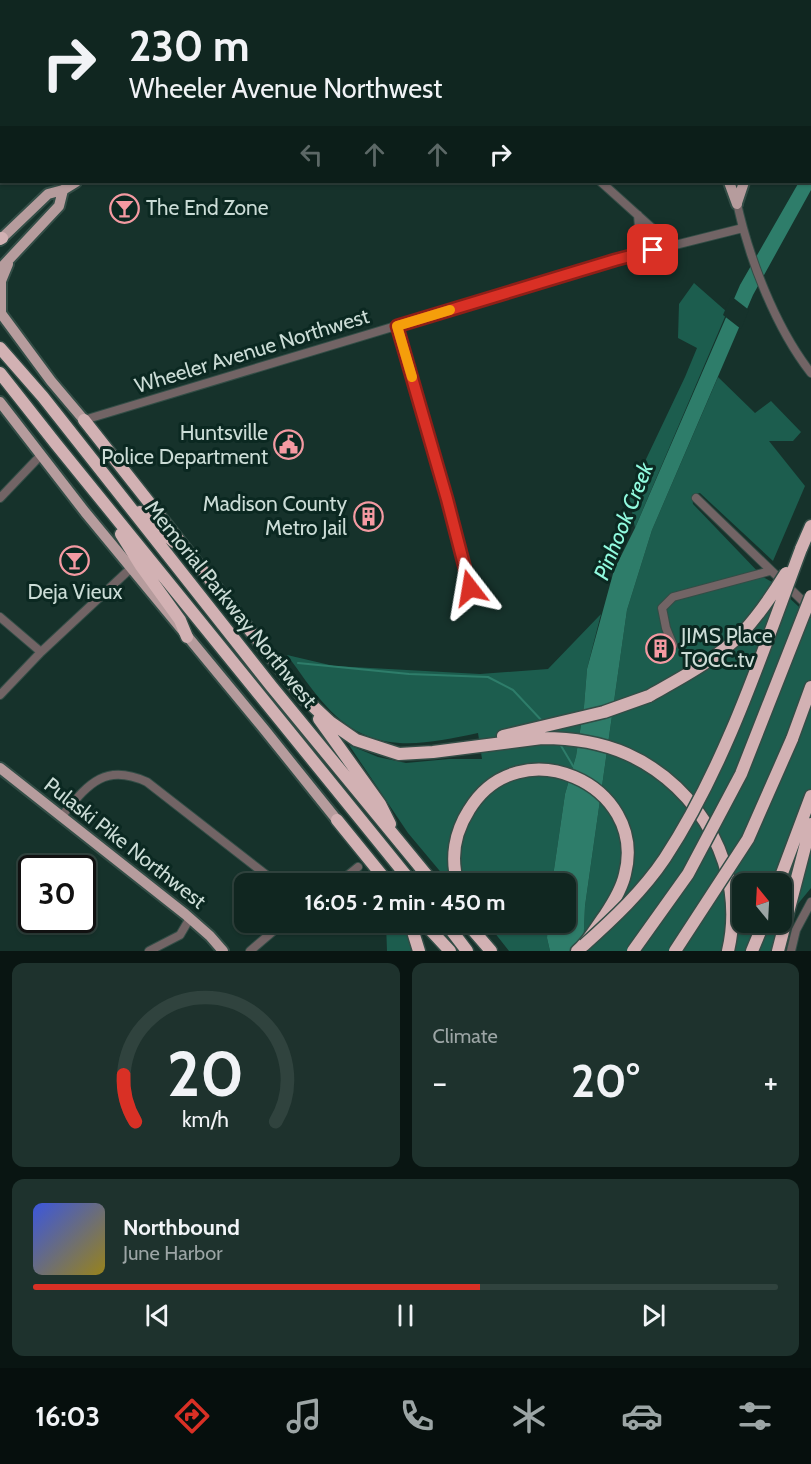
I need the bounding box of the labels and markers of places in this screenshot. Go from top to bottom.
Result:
bar icon: The End Zone [109,192,141,224]
place label: The End Zone [146,195,269,220]
pin [627,224,678,275]
place label: Huntsville Police Department [101,420,268,469]
public building icon: Huntsville Police Department [273,429,305,461]
place label: Madison County Metro Jail [203,491,347,540]
building icon: Madison County Metro Jail [352,500,384,532]
bar icon: Deja Vieux [59,545,91,577]
place label: Deja Vieux [27,579,123,605]
place label: JIMS Place TOCC.tv [680,623,773,672]
building icon: JIMS Place TOCC.tv [644,632,676,664]

